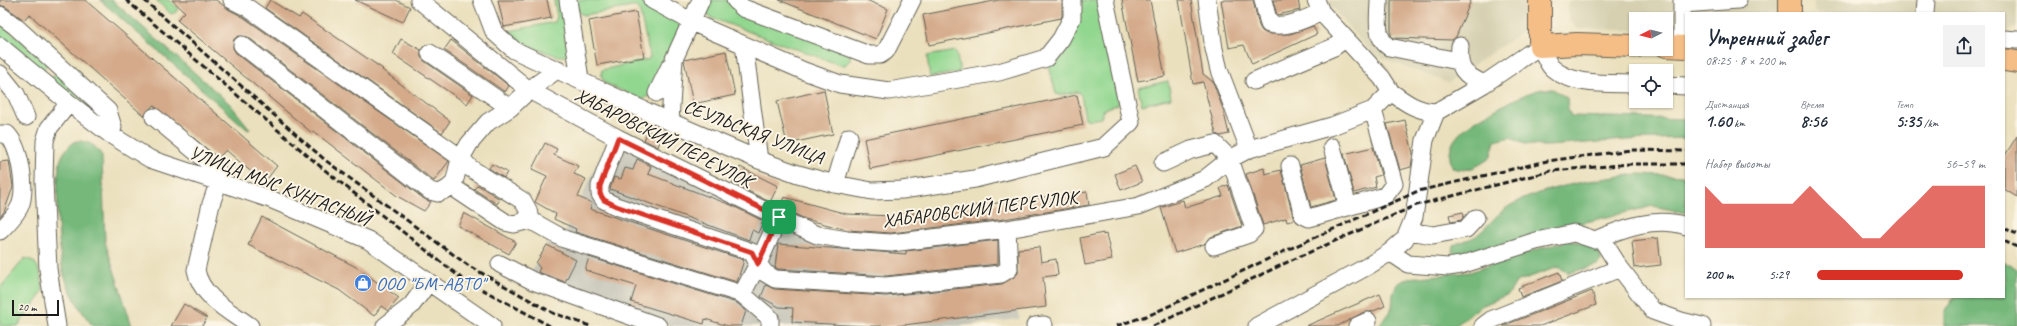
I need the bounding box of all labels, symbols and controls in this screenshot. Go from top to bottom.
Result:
north arrow [1629,12,1673,56]
map controls [1629,12,1673,108]
text: Утренний забег [1705,24,1828,52]
button: share [1943,25,1985,67]
text: 08:25 · 8 × 200 m [1705,53,1786,69]
button: locate [1629,64,1673,108]
street label: ХАБАРОВСКИЙ ПЕРЕУЛОК [571,83,759,195]
street label: СЕУЛЬСКАЯ УЛИЦА [680,94,828,170]
text: Дистанция [1705,97,1749,111]
text: Время [1800,97,1824,111]
text: Темп [1896,97,1913,111]
text: 1.60 [1705,111,1732,132]
text: 8:56 [1800,111,1827,132]
text: 5:35 [1896,111,1921,132]
text: km [1732,116,1745,130]
text: /km [1921,116,1938,130]
street label: УЛИЦА МЫС КУНГАСНЫЙ [186,140,376,233]
text: Набор высоты [1705,156,1770,172]
text: 56–59 m [1945,156,1985,172]
street label: ХАБАРОВСКИЙ ПЕРЕУЛОК [881,185,1082,233]
pin [762,200,796,234]
icon: arrive [768,206,790,228]
text: 200 m [1705,267,1733,283]
text: 5:29 [1769,267,1789,283]
place label: ООО "БМ-АВТО" [376,272,488,296]
shop icon: ООО "БМ-АВТО" [353,273,373,293]
scale bar [12,298,59,317]
text: 20 m [18,300,37,314]

